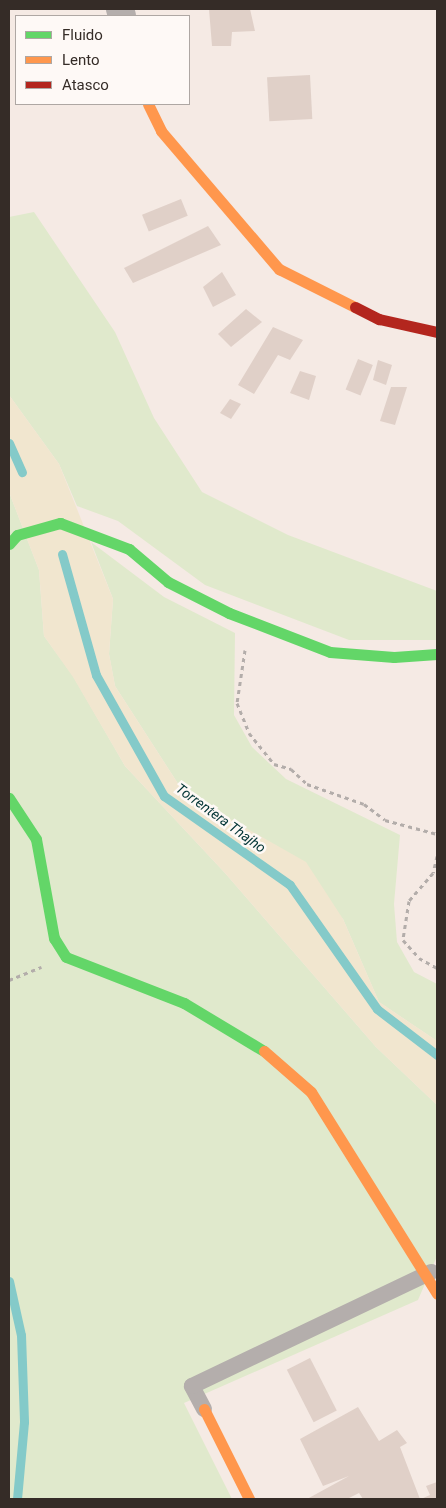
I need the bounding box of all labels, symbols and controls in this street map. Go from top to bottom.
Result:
legend [15,15,190,105]
text: Fluido [62,26,103,44]
text: Lento [62,51,100,69]
text: Atasco [62,76,109,94]
water label: Torrentera Thajho [173,780,269,856]

